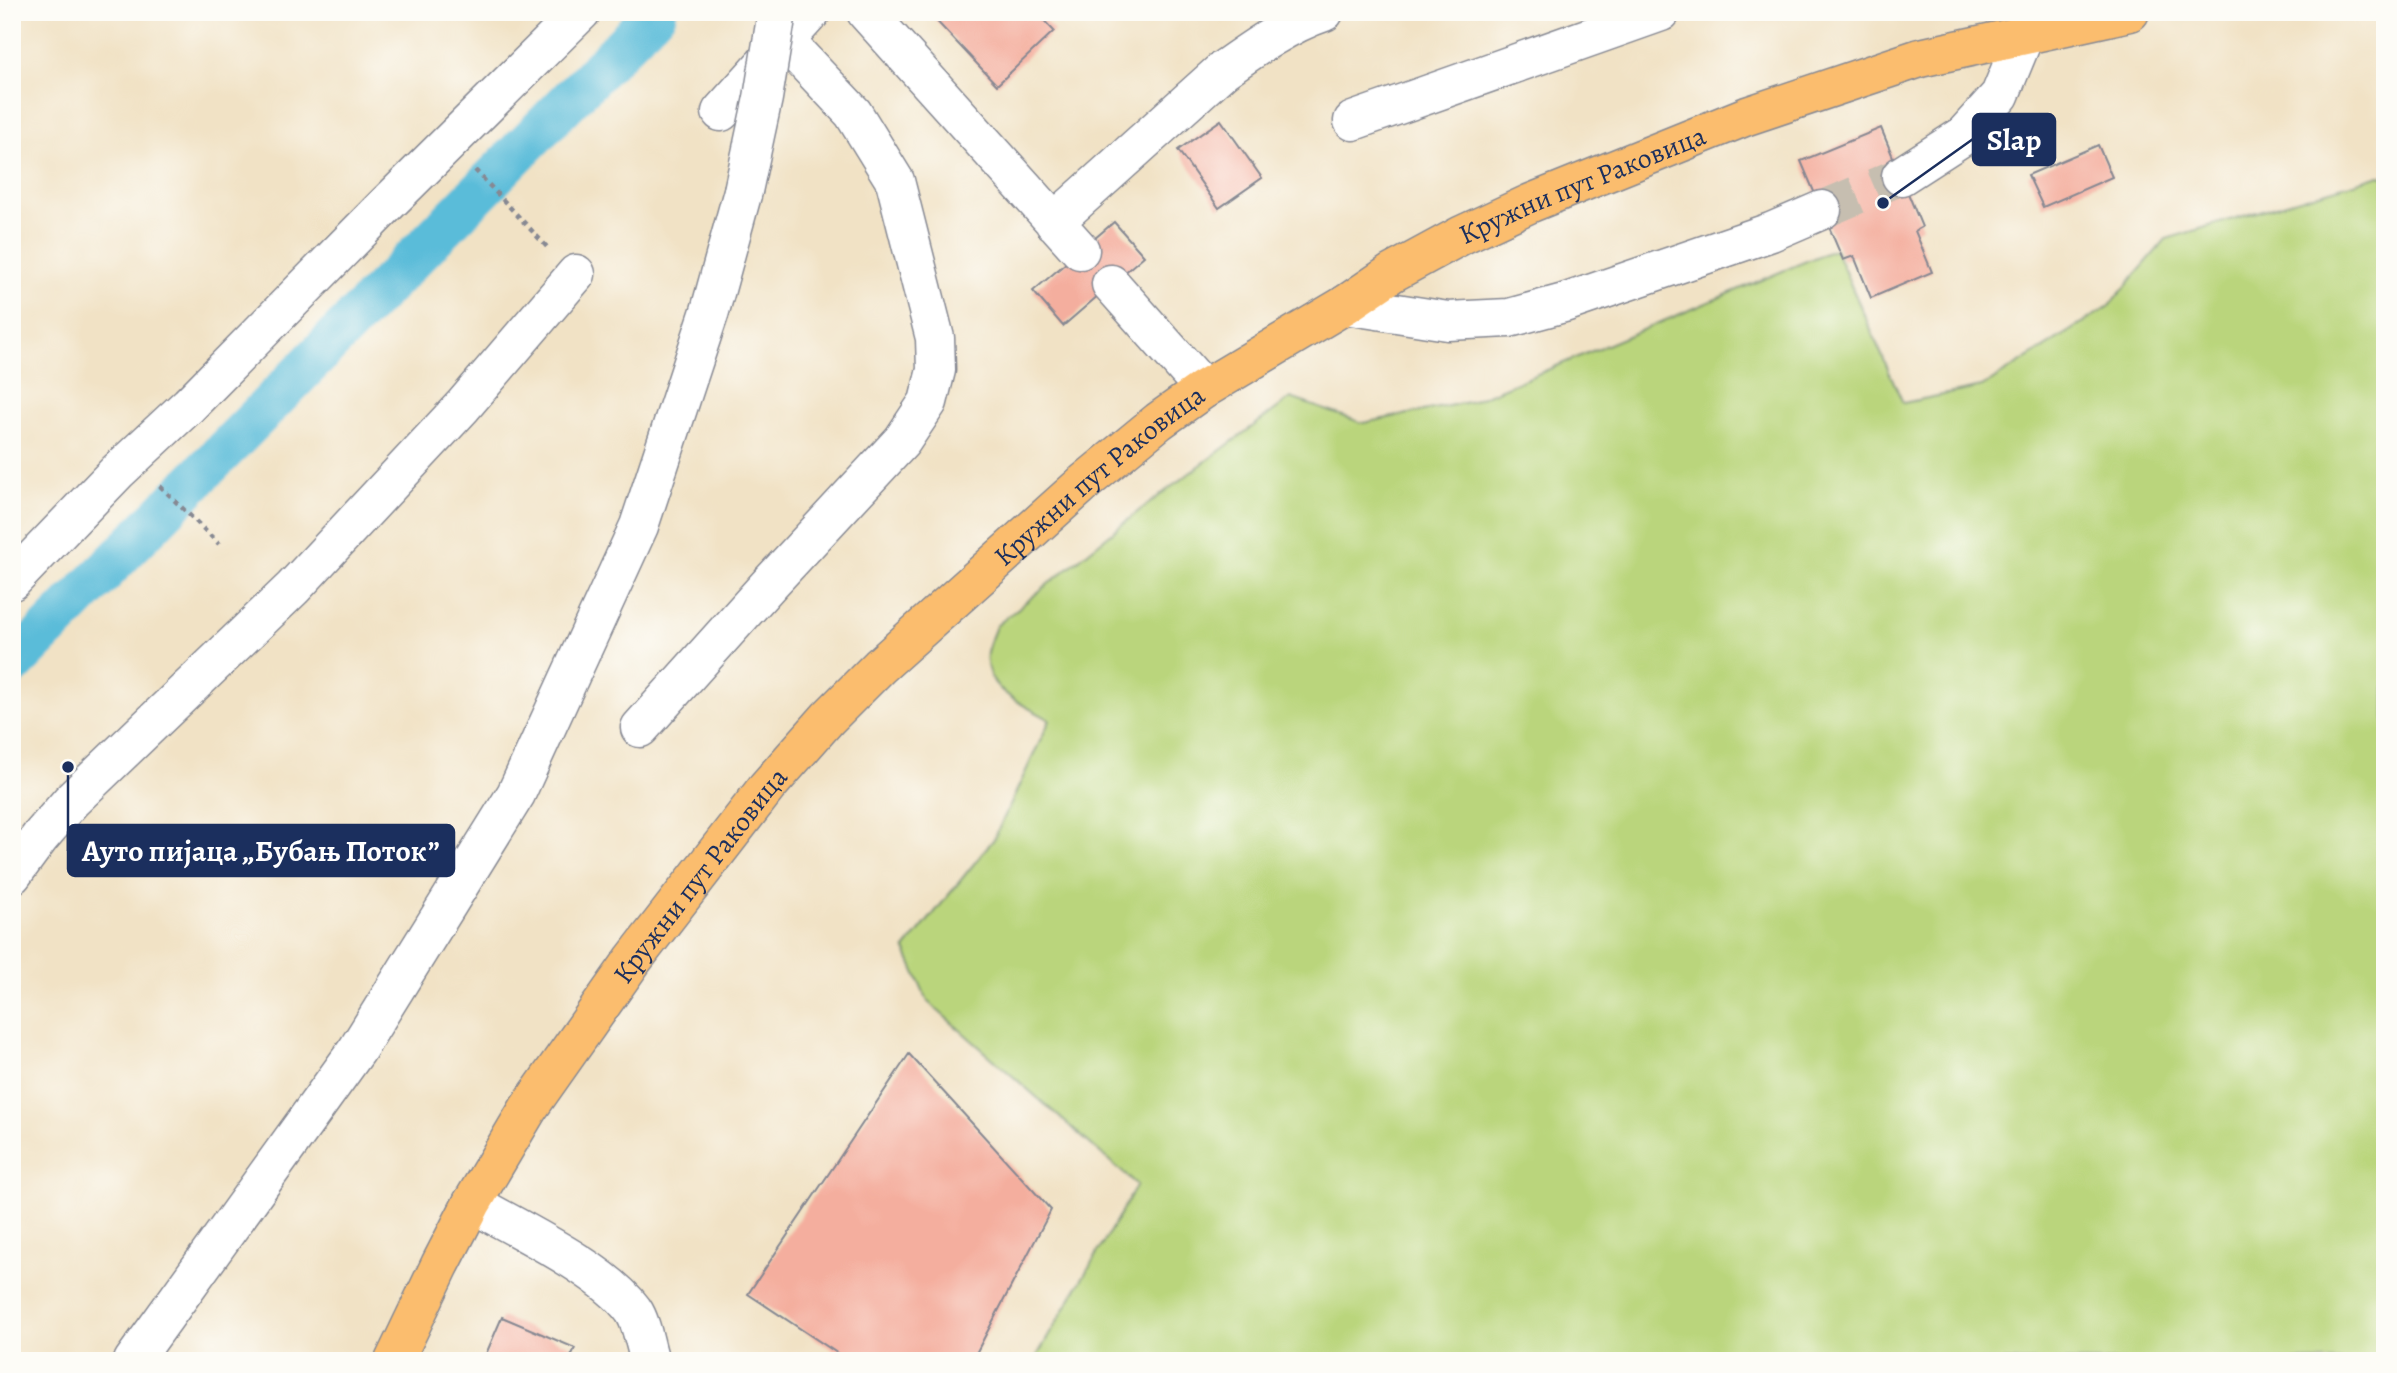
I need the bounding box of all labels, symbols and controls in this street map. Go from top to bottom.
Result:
callout: Slap [1973,114,2055,165]
street label: Кружни пут Раковица [1453,117,1712,254]
text: Slap [1987,120,2041,160]
street label: Кружни пут Раковица [986,376,1213,575]
street label: Кружни пут Раковица [604,759,796,991]
callout: Ауто пијаца „Бубањ Поток” [68,825,454,876]
text: Ауто пијаца „Бубањ Поток” [81,831,440,871]

